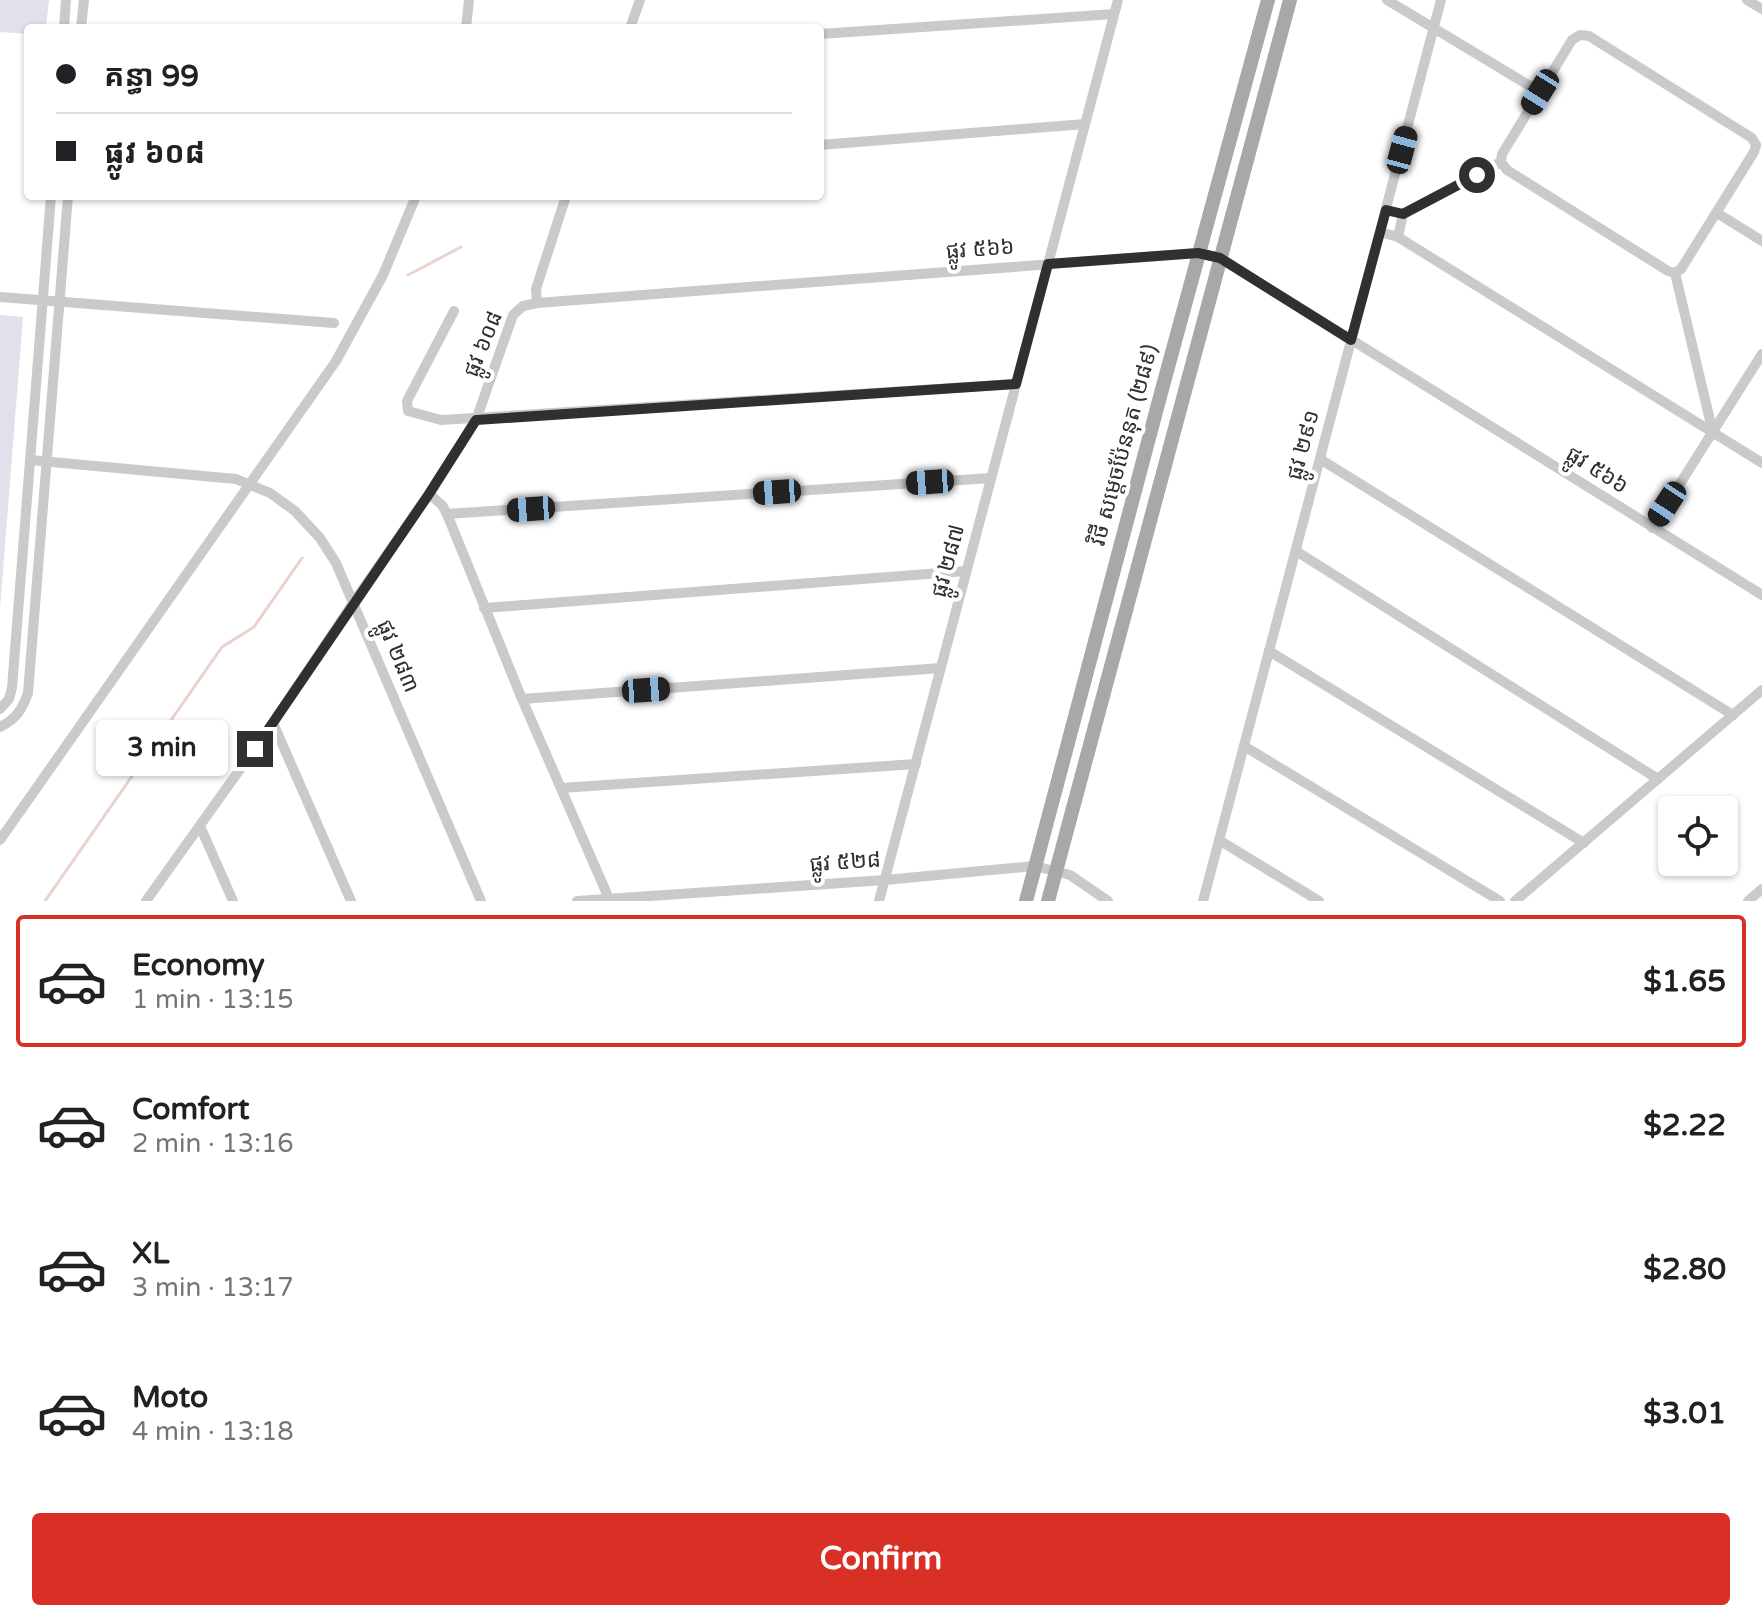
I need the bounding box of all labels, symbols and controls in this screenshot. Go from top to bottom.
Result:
text: គន្ធា 99 [104,58,199,95]
car [1517,65,1563,119]
car [1384,124,1420,176]
text: ផ្លូវ ៦០៨ [104,135,205,172]
route start [1459,157,1495,193]
street label: ផ្លូវ ៥៦៦ [945,234,1016,271]
street label: ផ្លូវ ៦០៨ [458,307,514,383]
street label: វិថី សម្តេចប៉ែននុត (២៨៩) [1084,341,1164,549]
street label: ផ្លូវ ២៩១ [1281,407,1331,485]
street label: ផ្លូវ ៥៦៦ [1557,441,1633,505]
car [905,468,955,496]
car [1644,477,1690,531]
car [752,478,802,506]
car [506,495,556,523]
street label: ផ្លូវ ២៨៧ [926,522,976,602]
street label: ផ្លូវ ២៨៣ [365,616,425,699]
car [621,676,671,704]
callout: 3 min [95,721,227,777]
route end [237,731,273,767]
text: 3 min [127,732,197,763]
map controls [1658,796,1738,876]
button: locate [1658,796,1738,876]
street label: ផ្លូវ ៥២៨ [809,847,882,884]
icon: car [36,945,108,1017]
text: Economy [132,947,265,984]
text: $1.65 [1643,963,1726,1000]
text: 1 min · 13:15 [132,984,294,1015]
icon: car [36,1089,108,1161]
text: Comfort [132,1091,250,1128]
text: $2.22 [1643,1107,1726,1144]
text: 2 min · 13:16 [132,1128,294,1159]
icon: car [36,1233,108,1305]
text: XL [132,1235,169,1272]
text: $2.80 [1643,1251,1726,1288]
text: 3 min · 13:17 [132,1272,294,1303]
icon: car [36,1377,108,1449]
text: Moto [132,1379,208,1416]
text: $3.01 [1643,1395,1726,1432]
text: 4 min · 13:18 [132,1416,294,1447]
button: Confirm [32,1513,1730,1605]

